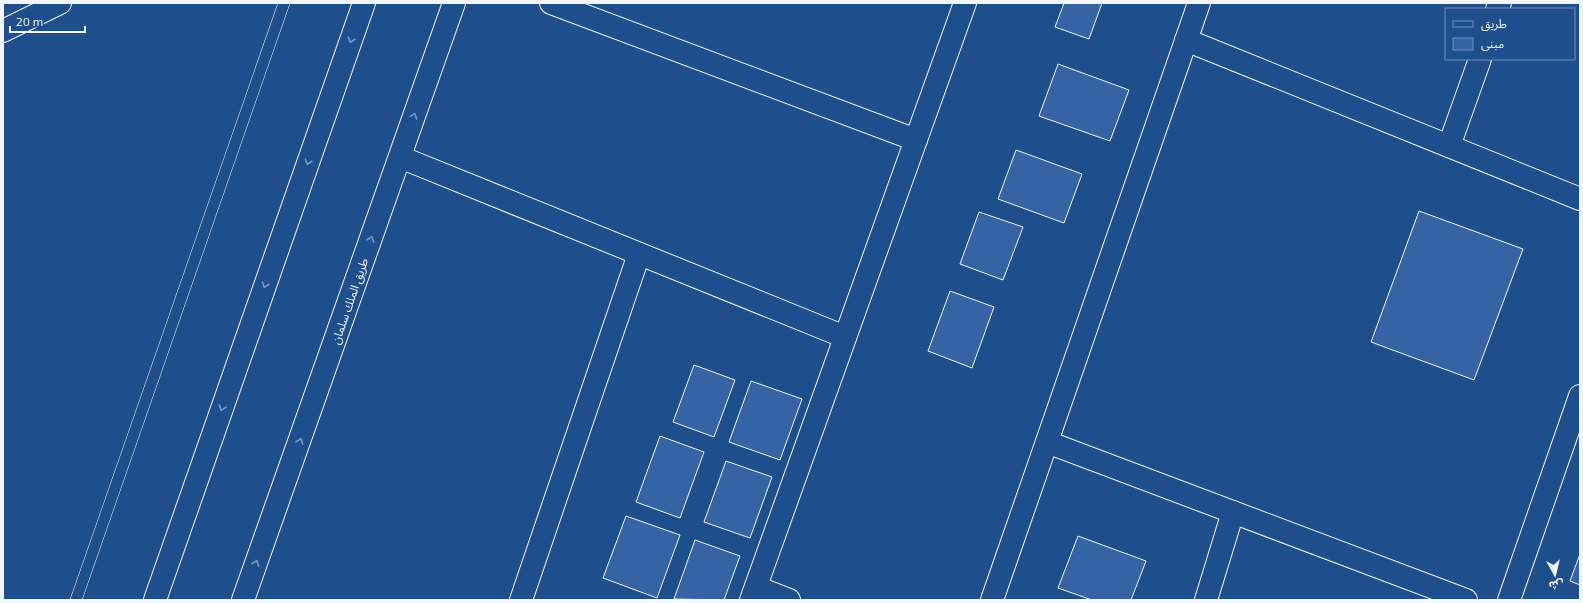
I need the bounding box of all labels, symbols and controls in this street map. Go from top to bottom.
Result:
scale bar [10,8,85,34]
legend [1445,8,1575,60]
text: 20 m [16,14,43,28]
text: طريق [1481,16,1507,32]
one-way arrow [347,36,355,43]
text: مبنى [1481,36,1504,51]
one-way arrow [410,113,418,120]
one-way arrow [304,159,312,166]
one-way arrow [366,235,375,242]
street label: طريق الملك سلمان [328,256,372,347]
one-way arrow [261,282,269,289]
one-way arrow [218,404,227,411]
one-way arrow [295,437,303,444]
north arrow [1535,555,1575,595]
one-way arrow [252,560,260,567]
text: ش [1548,577,1565,593]

